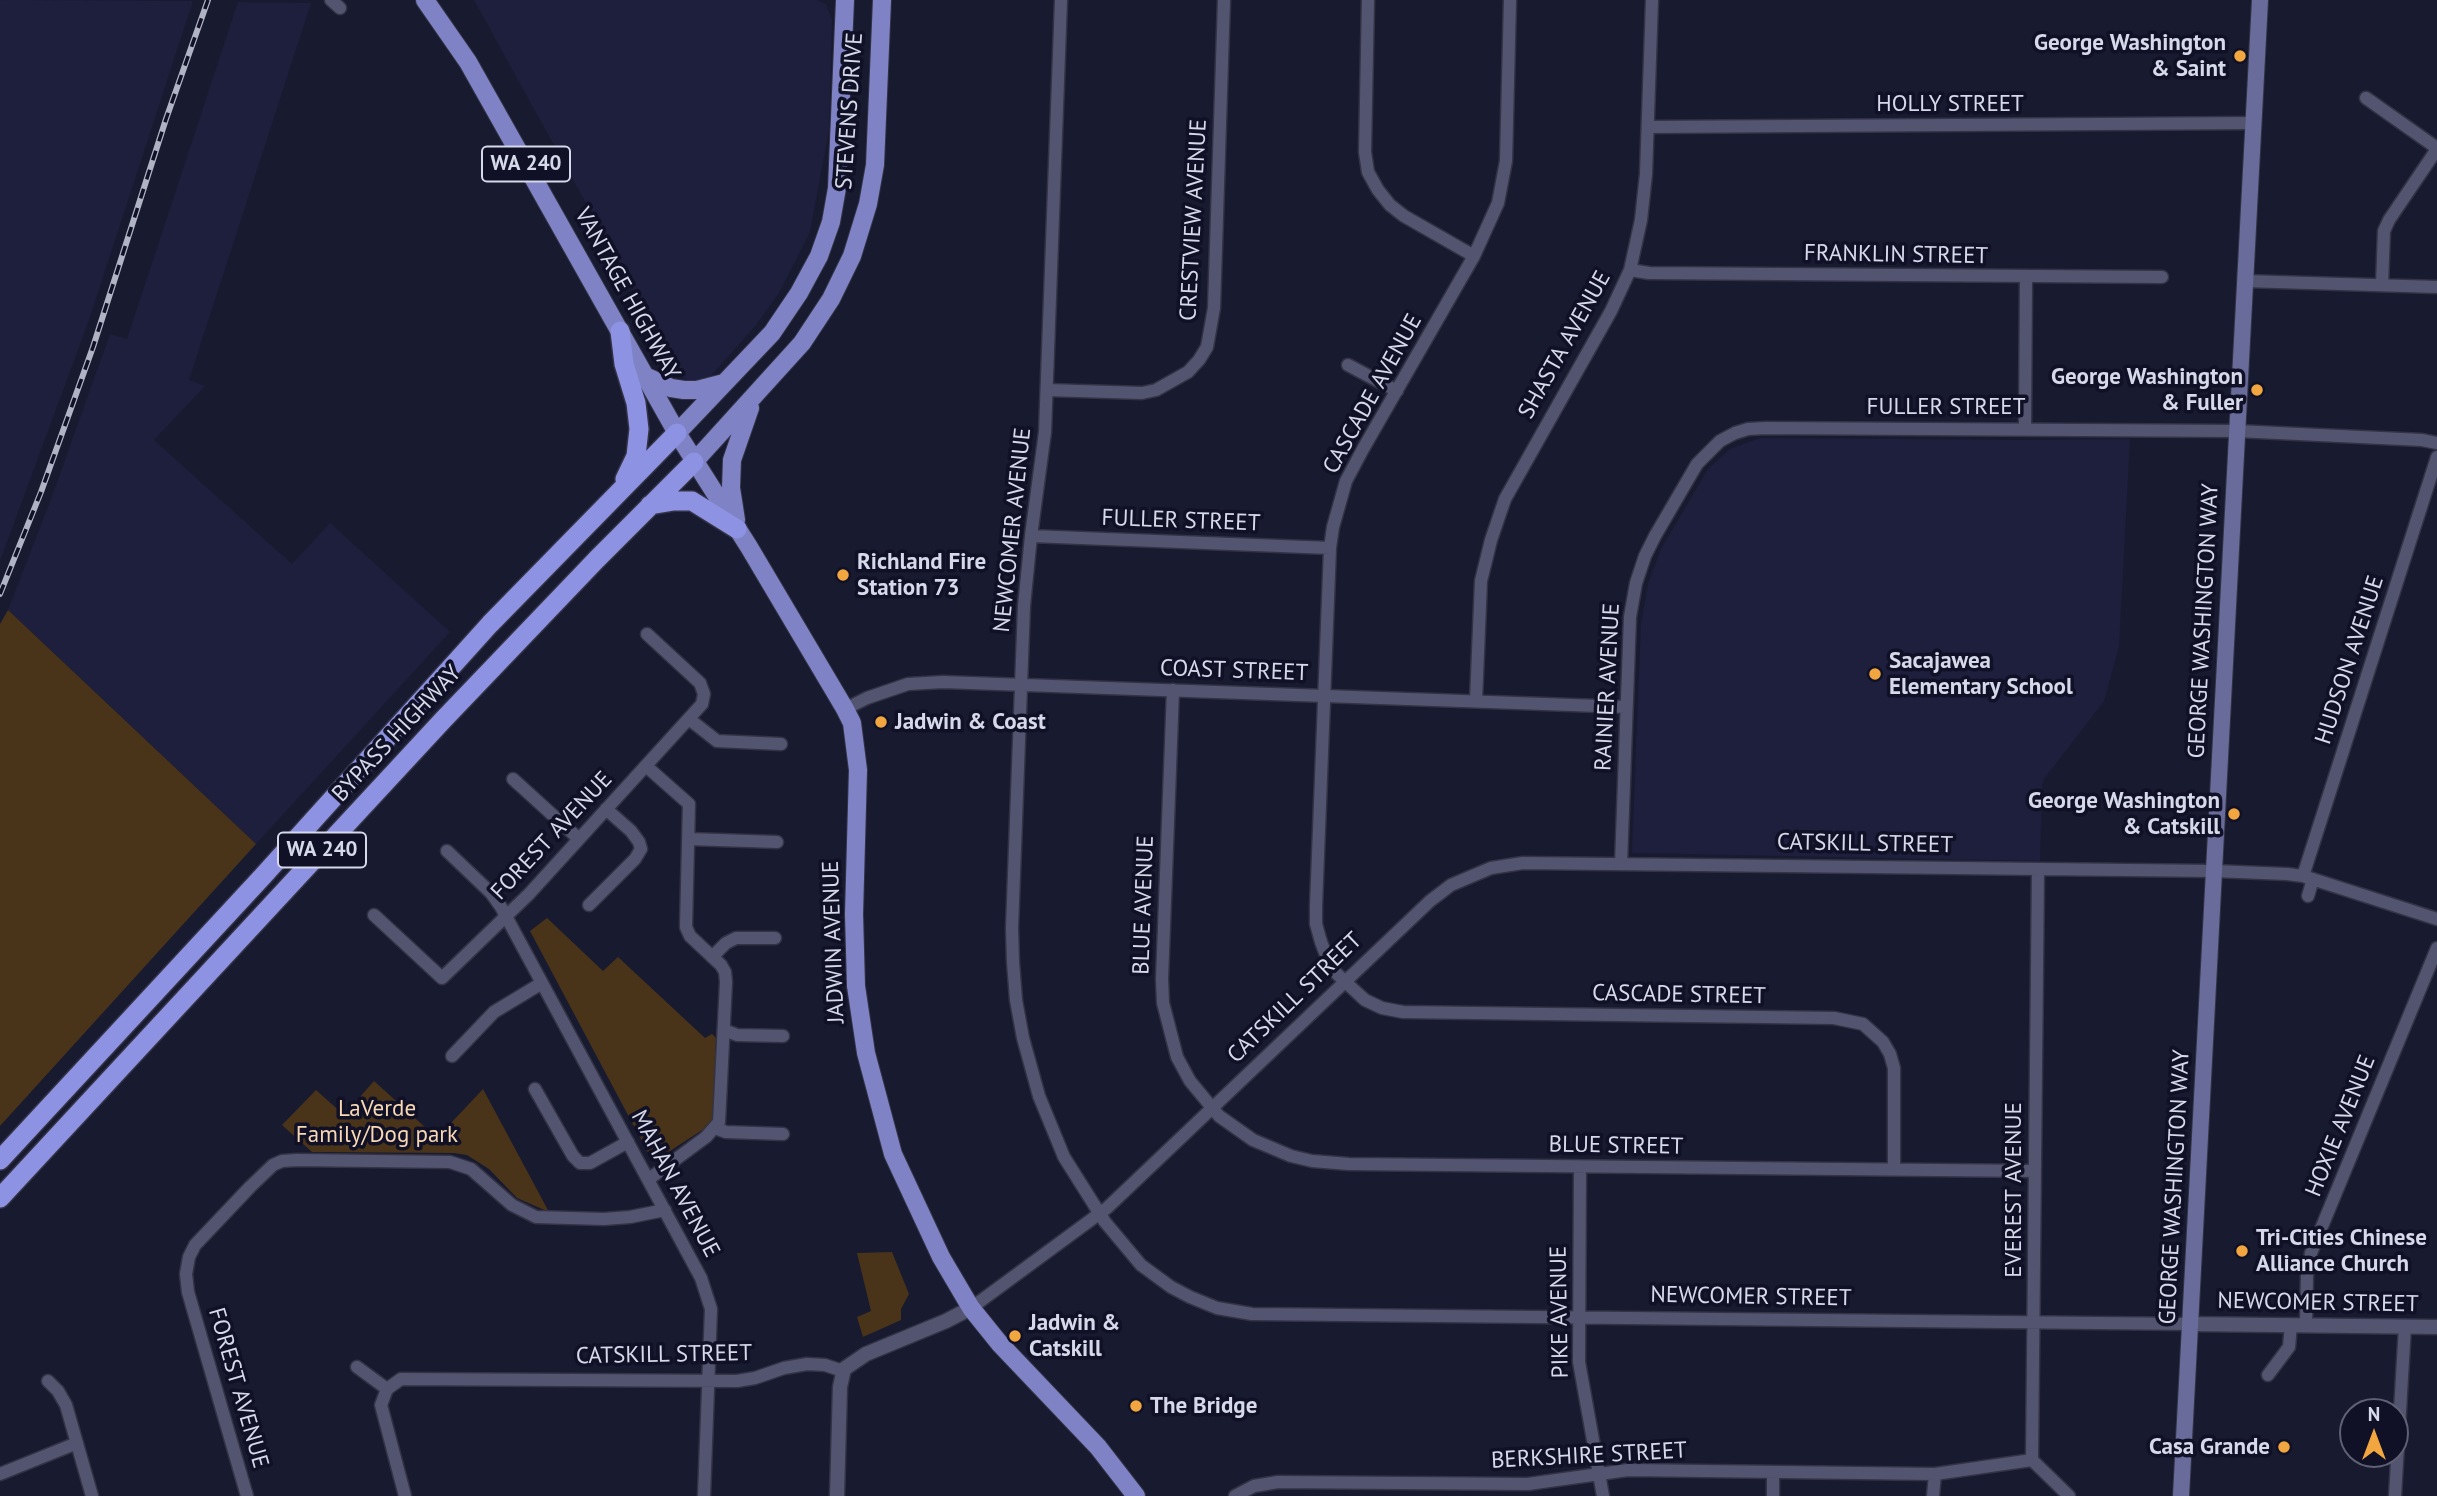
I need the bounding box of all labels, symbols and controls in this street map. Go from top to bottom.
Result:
place label: George Washington & Saint [2034,29,2226,83]
street label: STEVENS DRIVE [831,32,869,190]
marker: George Washington & Saint [2232,48,2248,64]
street label: HOLLY STREET [1876,90,2024,118]
street label: CRESTVIEW AVENUE [1175,118,1213,322]
road number: WA 240 [482,146,570,182]
street label: VANTAGE HIGHWAY [568,203,686,385]
street label: FRANKLIN STREET [1804,240,1988,270]
street label: SHASTA AVENUE [1513,266,1617,424]
street label: CASCADE AVENUE [1318,309,1428,479]
place label: George Washington & Fuller [2051,363,2243,417]
marker: George Washington & Fuller [2249,382,2265,398]
street label: FULLER STREET [1867,393,2025,421]
street label: NEWCOMER AVENUE [989,426,1037,634]
street label: GEORGE WASHINGTON WAY [2183,483,2225,759]
street label: FULLER STREET [1101,504,1261,538]
place label: Richland Fire Station 73 [857,548,986,602]
marker: Richland Fire Station 73 [835,567,851,583]
street label: HUDSON AVENUE [2310,572,2390,748]
street label: RAINIER AVENUE [1590,602,1626,772]
place label: Sacajawea Elementary School [1889,647,2073,701]
street label: COAST STREET [1159,655,1309,687]
street label: BYPASS HIGHWAY [327,660,467,808]
marker: Sacajawea Elementary School [1867,666,1883,682]
place label: Jadwin & Coast [895,708,1046,736]
marker: Jadwin & Coast [873,714,889,730]
street label: FOREST AVENUE [486,766,618,906]
place label: George Washington & Catskill [2028,787,2220,841]
marker: George Washington & Catskill [2226,806,2242,822]
street label: CATSKILL STREET [1777,829,1953,859]
road number: WA 240 [278,832,366,868]
street label: BLUE AVENUE [1128,835,1160,975]
street label: JADWIN AVENUE [817,860,851,1024]
street label: CATSKILL STREET [1222,927,1368,1069]
street label: CASCADE STREET [1592,980,1766,1010]
street label: GEORGE WASHINGTON WAY [2154,1049,2196,1325]
street label: HOXIE AVENUE [2300,1051,2382,1201]
park label: LaVerde Family/Dog park [296,1095,458,1149]
street label: EVEREST AVENUE [2000,1102,2028,1278]
street label: MAHAN AVENUE [625,1106,725,1262]
street label: BLUE STREET [1548,1131,1684,1161]
place label: Tri-Cities Chinese Alliance Church [2256,1224,2427,1278]
marker: Tri-Cities Chinese Alliance Church [2234,1243,2250,1259]
street label: PIKE AVENUE [1545,1245,1575,1379]
street label: NEWCOMER STREET [1650,1281,1852,1313]
street label: NEWCOMER STREET [2217,1287,2419,1319]
street label: FOREST AVENUE [202,1305,274,1471]
place label: Jadwin & Catskill [1029,1309,1120,1363]
marker: Jadwin & Catskill [1007,1328,1023,1344]
street label: CATSKILL STREET [576,1340,752,1370]
place label: The Bridge [1150,1392,1257,1420]
marker: The Bridge [1128,1398,1144,1414]
north arrow [2339,1398,2409,1468]
text: N [2368,1402,2380,1426]
place label: Casa Grande [2149,1433,2270,1461]
street label: BERKSHIRE STREET [1490,1437,1688,1475]
marker: Casa Grande [2276,1439,2292,1455]

